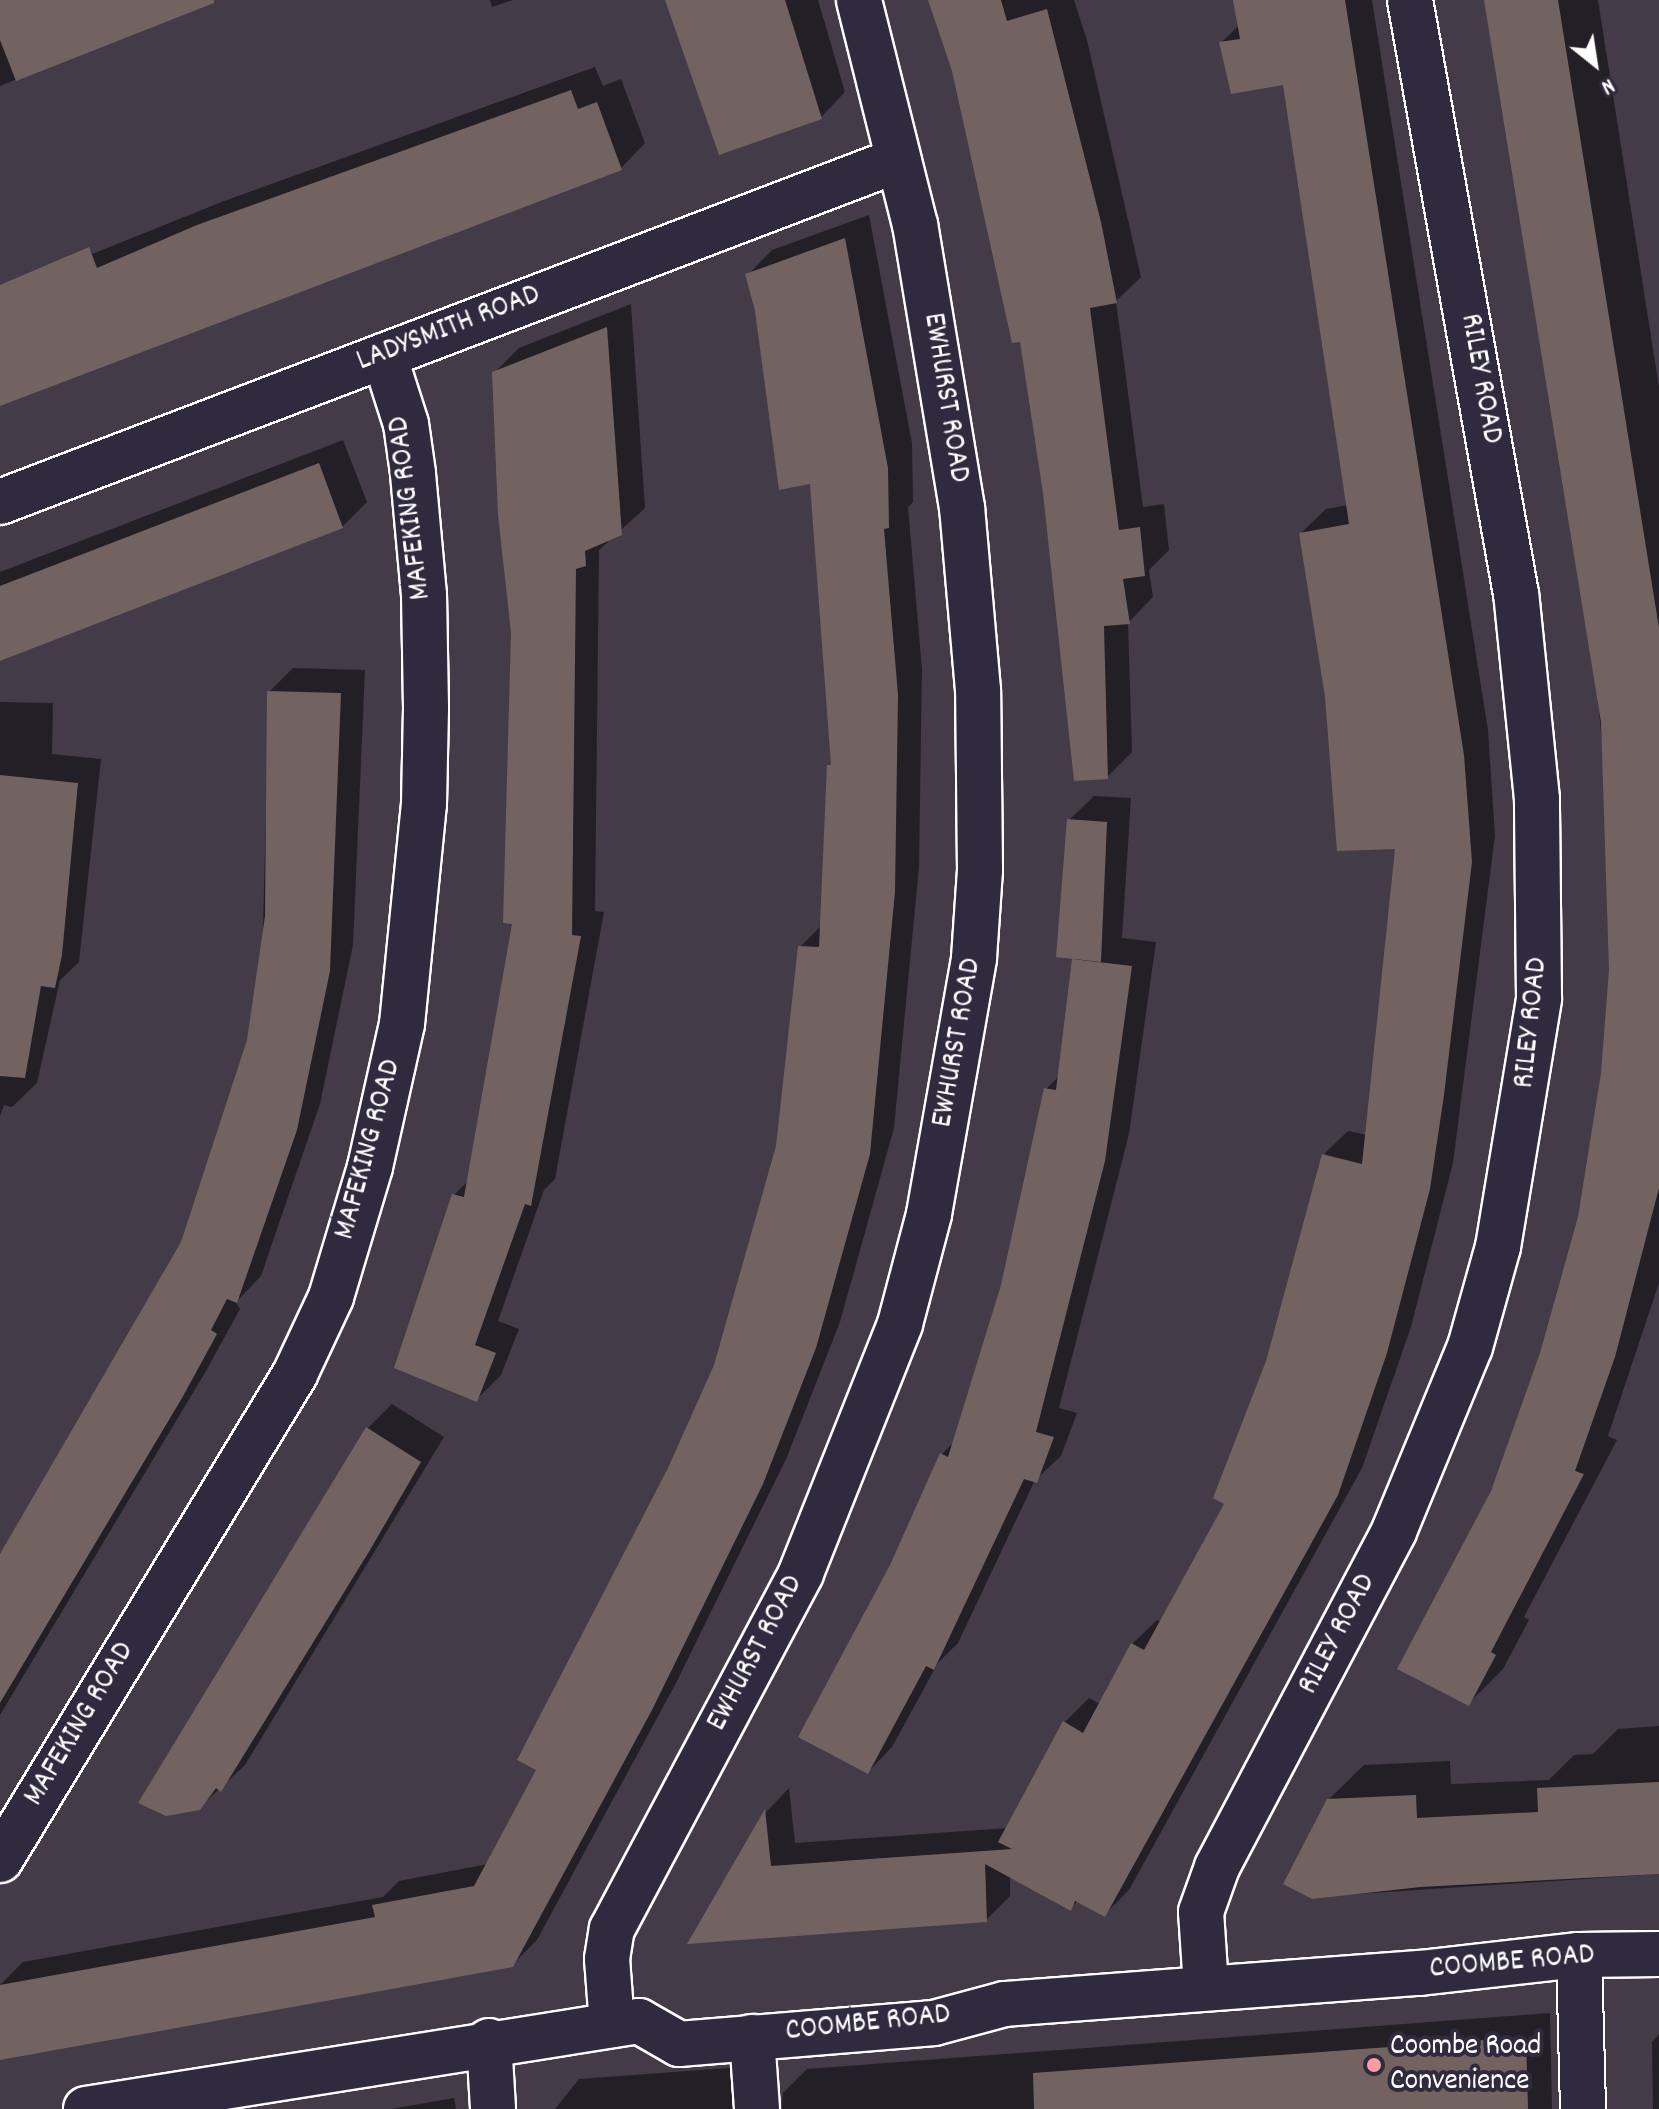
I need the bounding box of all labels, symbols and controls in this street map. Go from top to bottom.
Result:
north arrow [1555,24,1635,104]
text: N [1595,69,1620,101]
street label: LADYSMITH ROAD [352,279,546,381]
street label: EWHURST ROAD [913,311,975,485]
street label: RILEY ROAD [1450,311,1508,447]
street label: MAFEKING ROAD [383,414,441,602]
street label: EWHURST ROAD [926,956,992,1130]
street label: RILEY ROAD [1508,956,1558,1090]
street label: MAFEKING ROAD [329,1056,411,1244]
street label: RILEY ROAD [1292,1569,1386,1701]
street label: EWHURST ROAD [701,1570,813,1738]
street label: MAFEKING ROAD [18,1637,144,1813]
street label: COOMBE ROAD [1428,1939,1596,1989]
street label: COOMBE ROAD [784,1998,952,2052]
place label: Coombe Road Convenience [1390,2030,1541,2100]
marker: Coombe Road Convenience [1365,2056,1383,2074]

